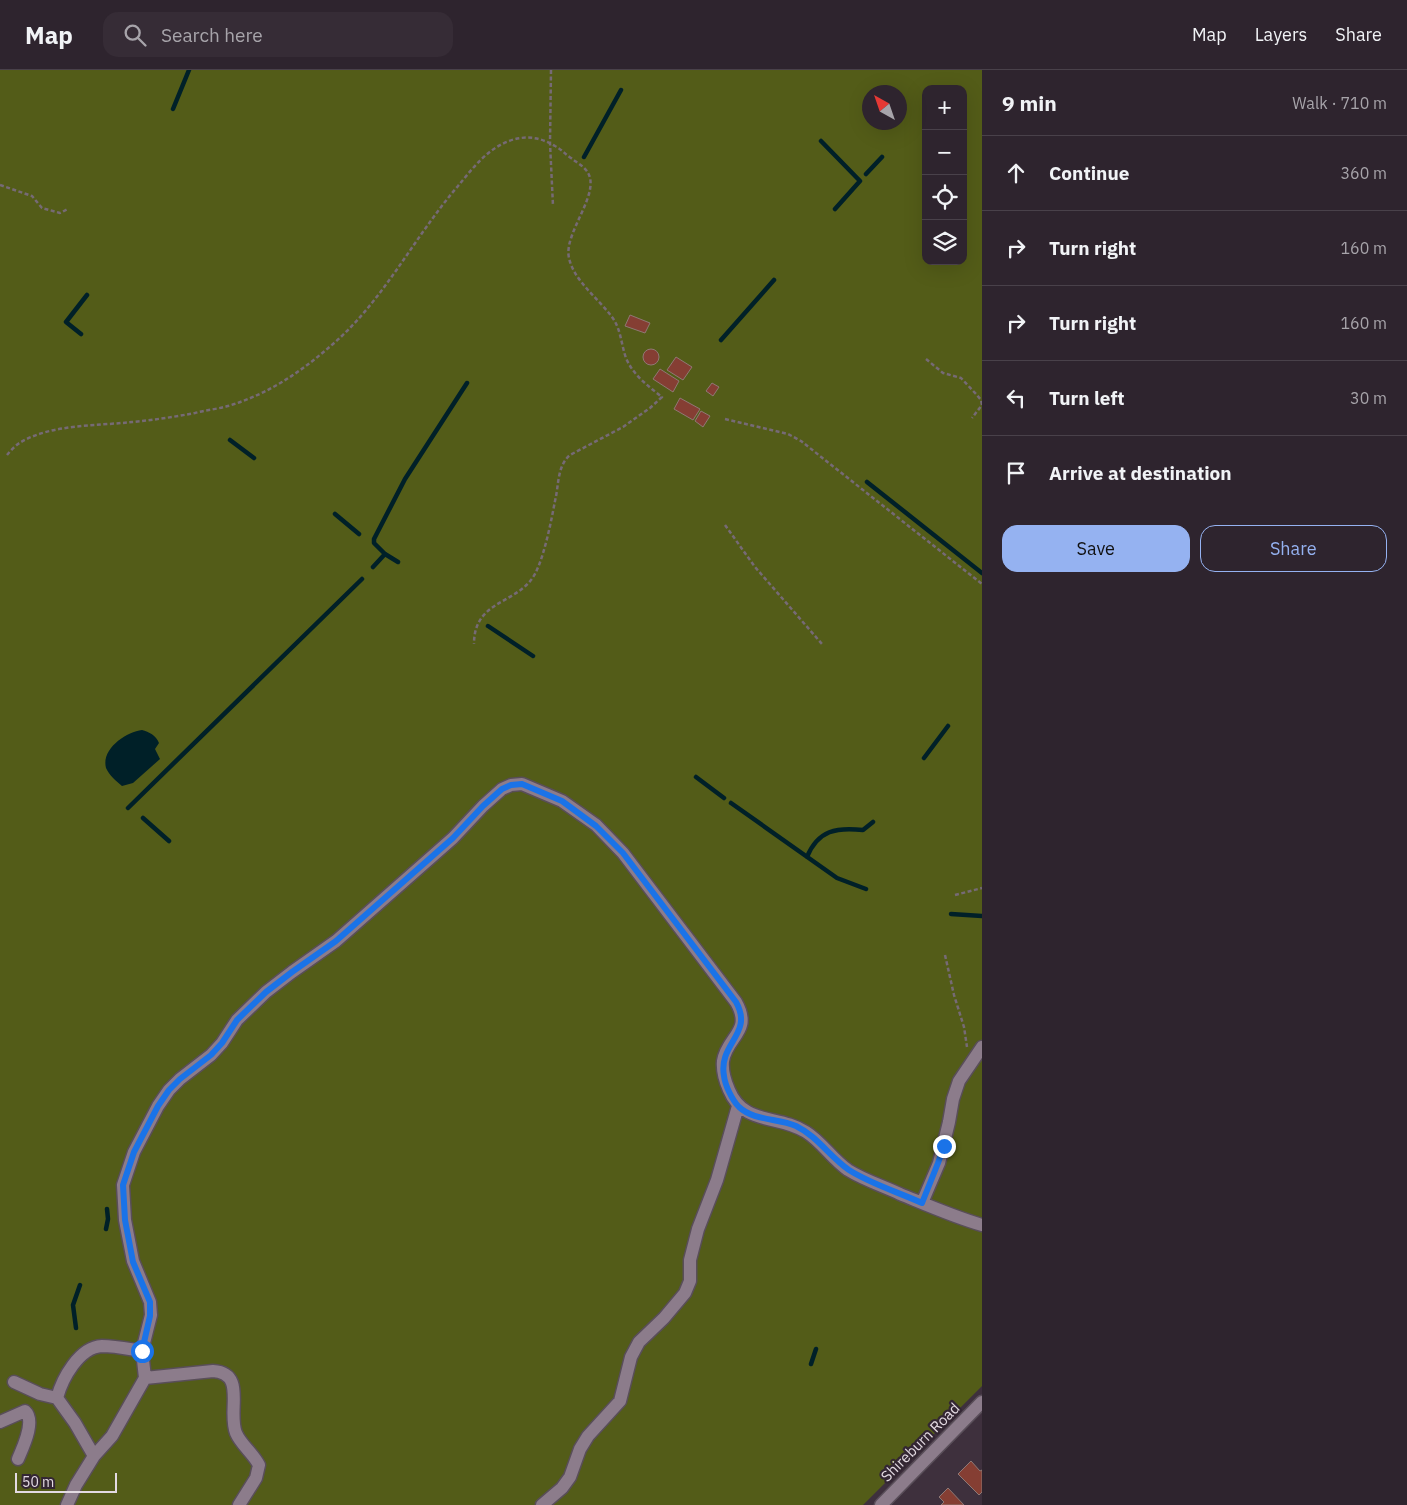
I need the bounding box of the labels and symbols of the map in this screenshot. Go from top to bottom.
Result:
north arrow [862,85,907,130]
route end [933,1135,956,1158]
route start [131,1340,154,1363]
street label: Shireburn Road [877,1399,963,1485]
scale bar [15,1470,118,1493]

